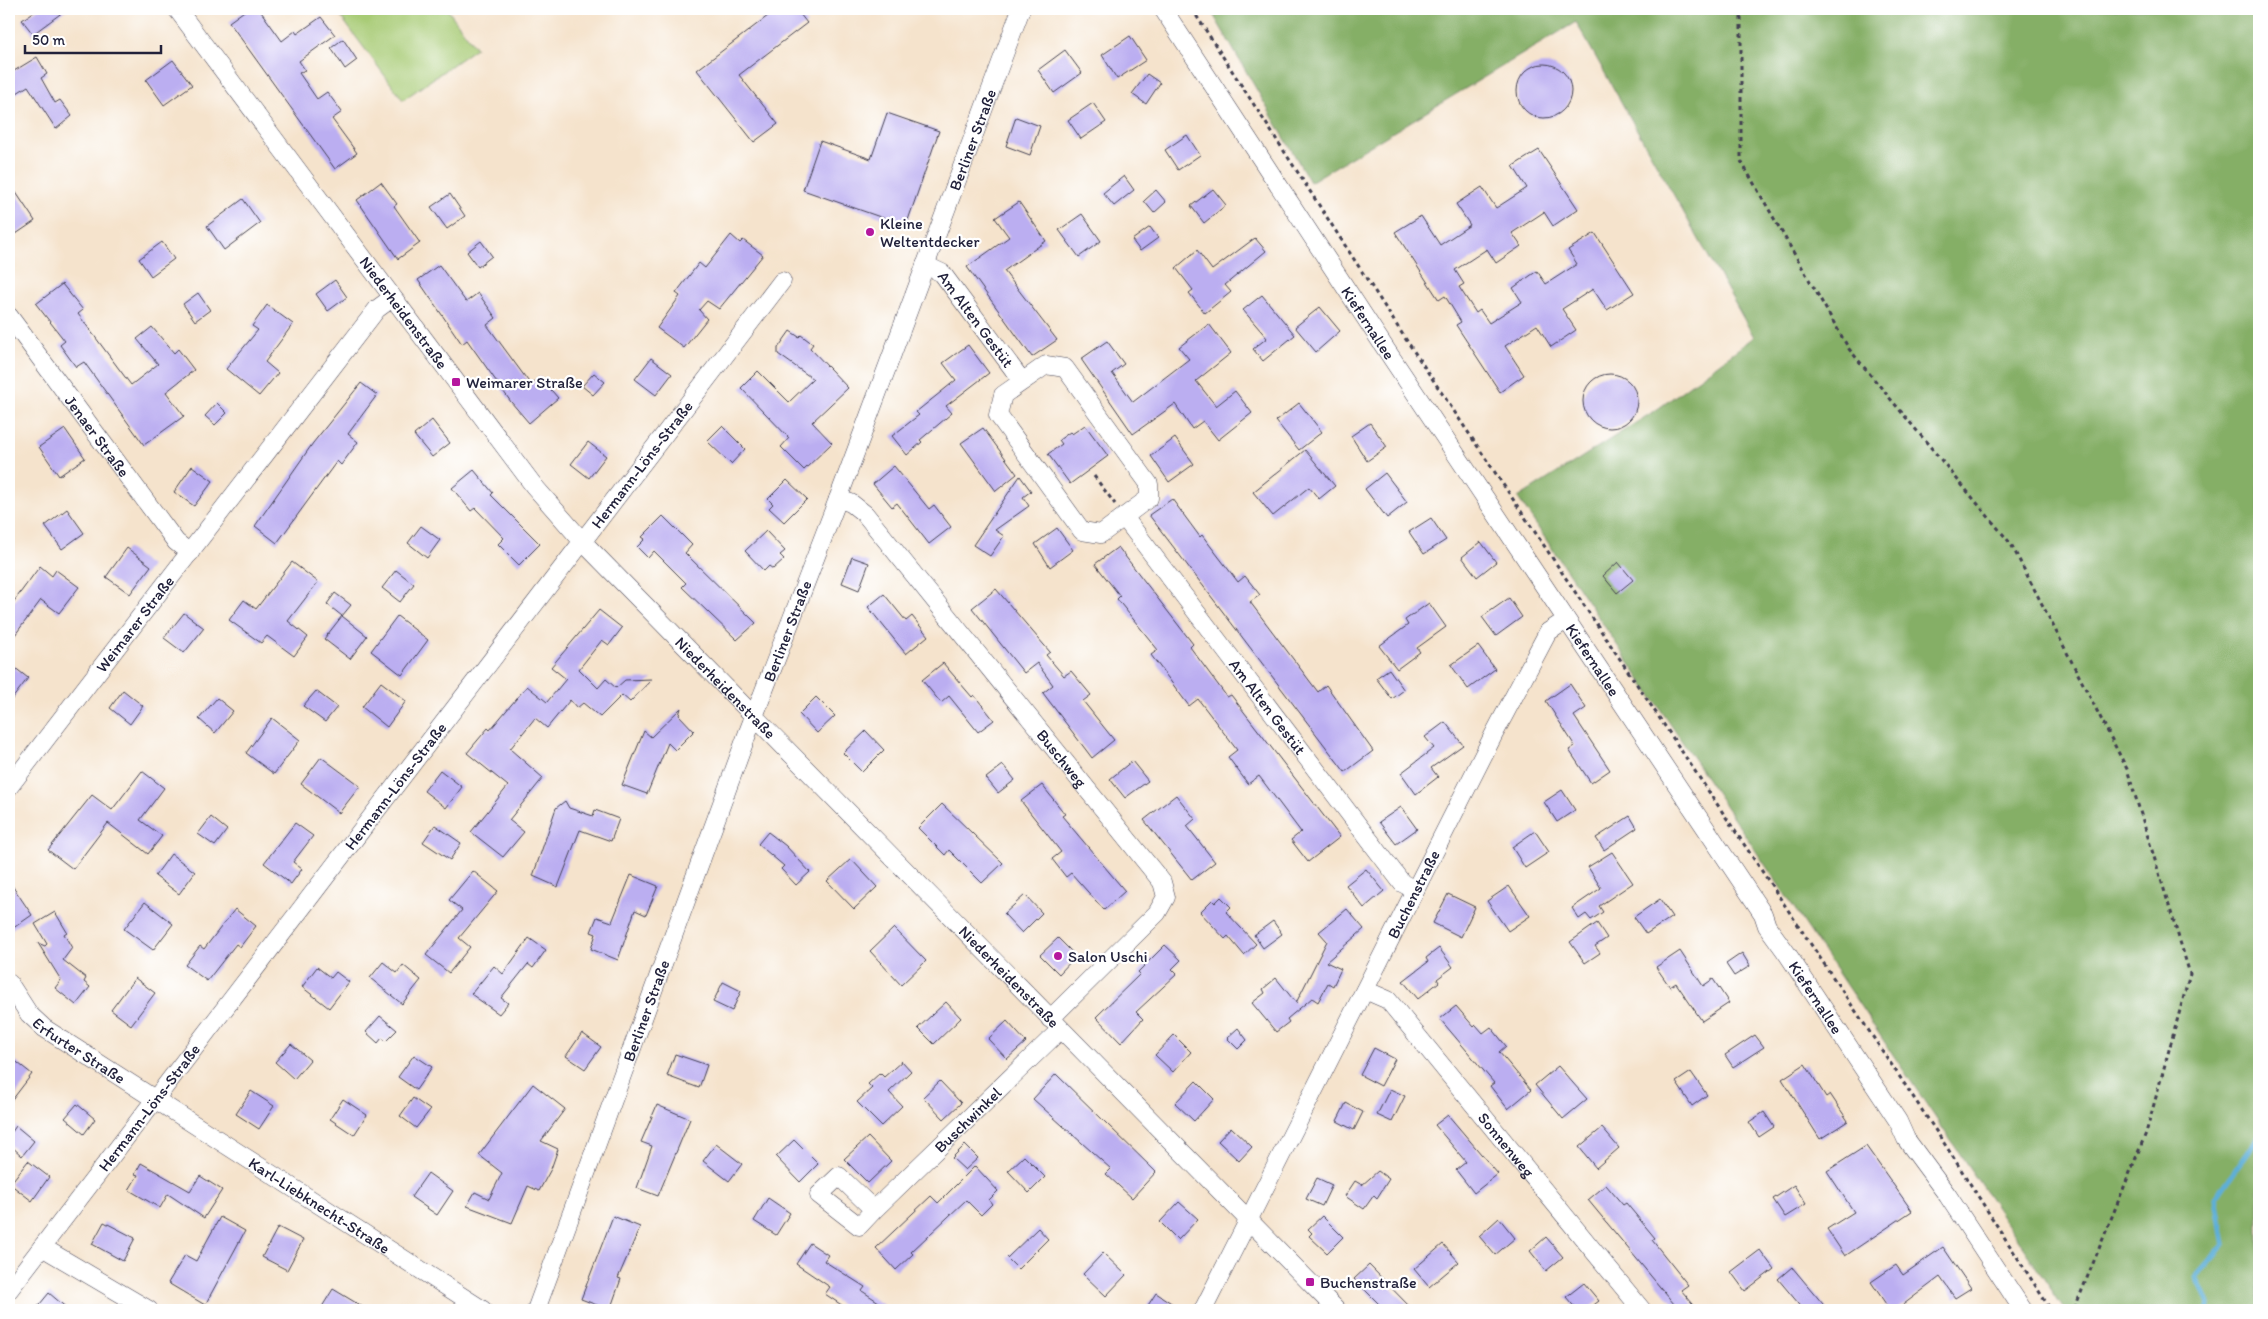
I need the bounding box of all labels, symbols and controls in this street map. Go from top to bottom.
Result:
scale bar [25,22,161,54]
text: 50 m [32,31,65,49]
street label: Berliner Straße [945,86,1000,193]
place label: Kleine Weltentdecker [880,214,980,251]
marker: Kleine Weltentdecker [864,226,876,238]
street label: Niederheidenstraße [356,252,452,372]
street label: Am Alten Gestüt [934,267,1018,371]
street label: Kiefernallee [1338,283,1399,363]
place label: Weimarer Straße [466,373,583,392]
marker: Weimarer Straße [450,376,462,388]
street label: Jenaer Straße [61,391,134,480]
street label: Hermann-Löns-Straße [587,397,696,532]
street label: Weimarer Straße [92,571,178,676]
street label: Berliner Straße [759,578,815,684]
street label: Kiefernallee [1562,620,1624,700]
street label: Niederheidenstraße [672,632,780,742]
street label: Am Alten Gestüt [1226,655,1310,758]
street label: Hermann-Löns-Straße [340,718,450,853]
street label: Buschweg [1033,725,1091,791]
street label: Buchenstraße [1383,847,1443,942]
street label: Niederheidenstraße [955,921,1064,1031]
place label: Salon Uschi [1068,947,1148,966]
marker: Salon Uschi [1052,950,1064,962]
street label: Berliner Straße [619,957,673,1064]
street label: Kiefernallee [1785,957,1847,1038]
street label: Erfurter Straße [29,1013,129,1087]
street label: Hermann-Löns-Straße [94,1040,204,1175]
street label: Buschwinkel [930,1082,1005,1156]
street label: Sonnenweg [1474,1108,1539,1182]
street label: Karl-Liebknecht-Straße [245,1153,394,1257]
place label: Buchenstraße [1320,1273,1417,1292]
marker: Buchenstraße [1304,1276,1316,1288]

